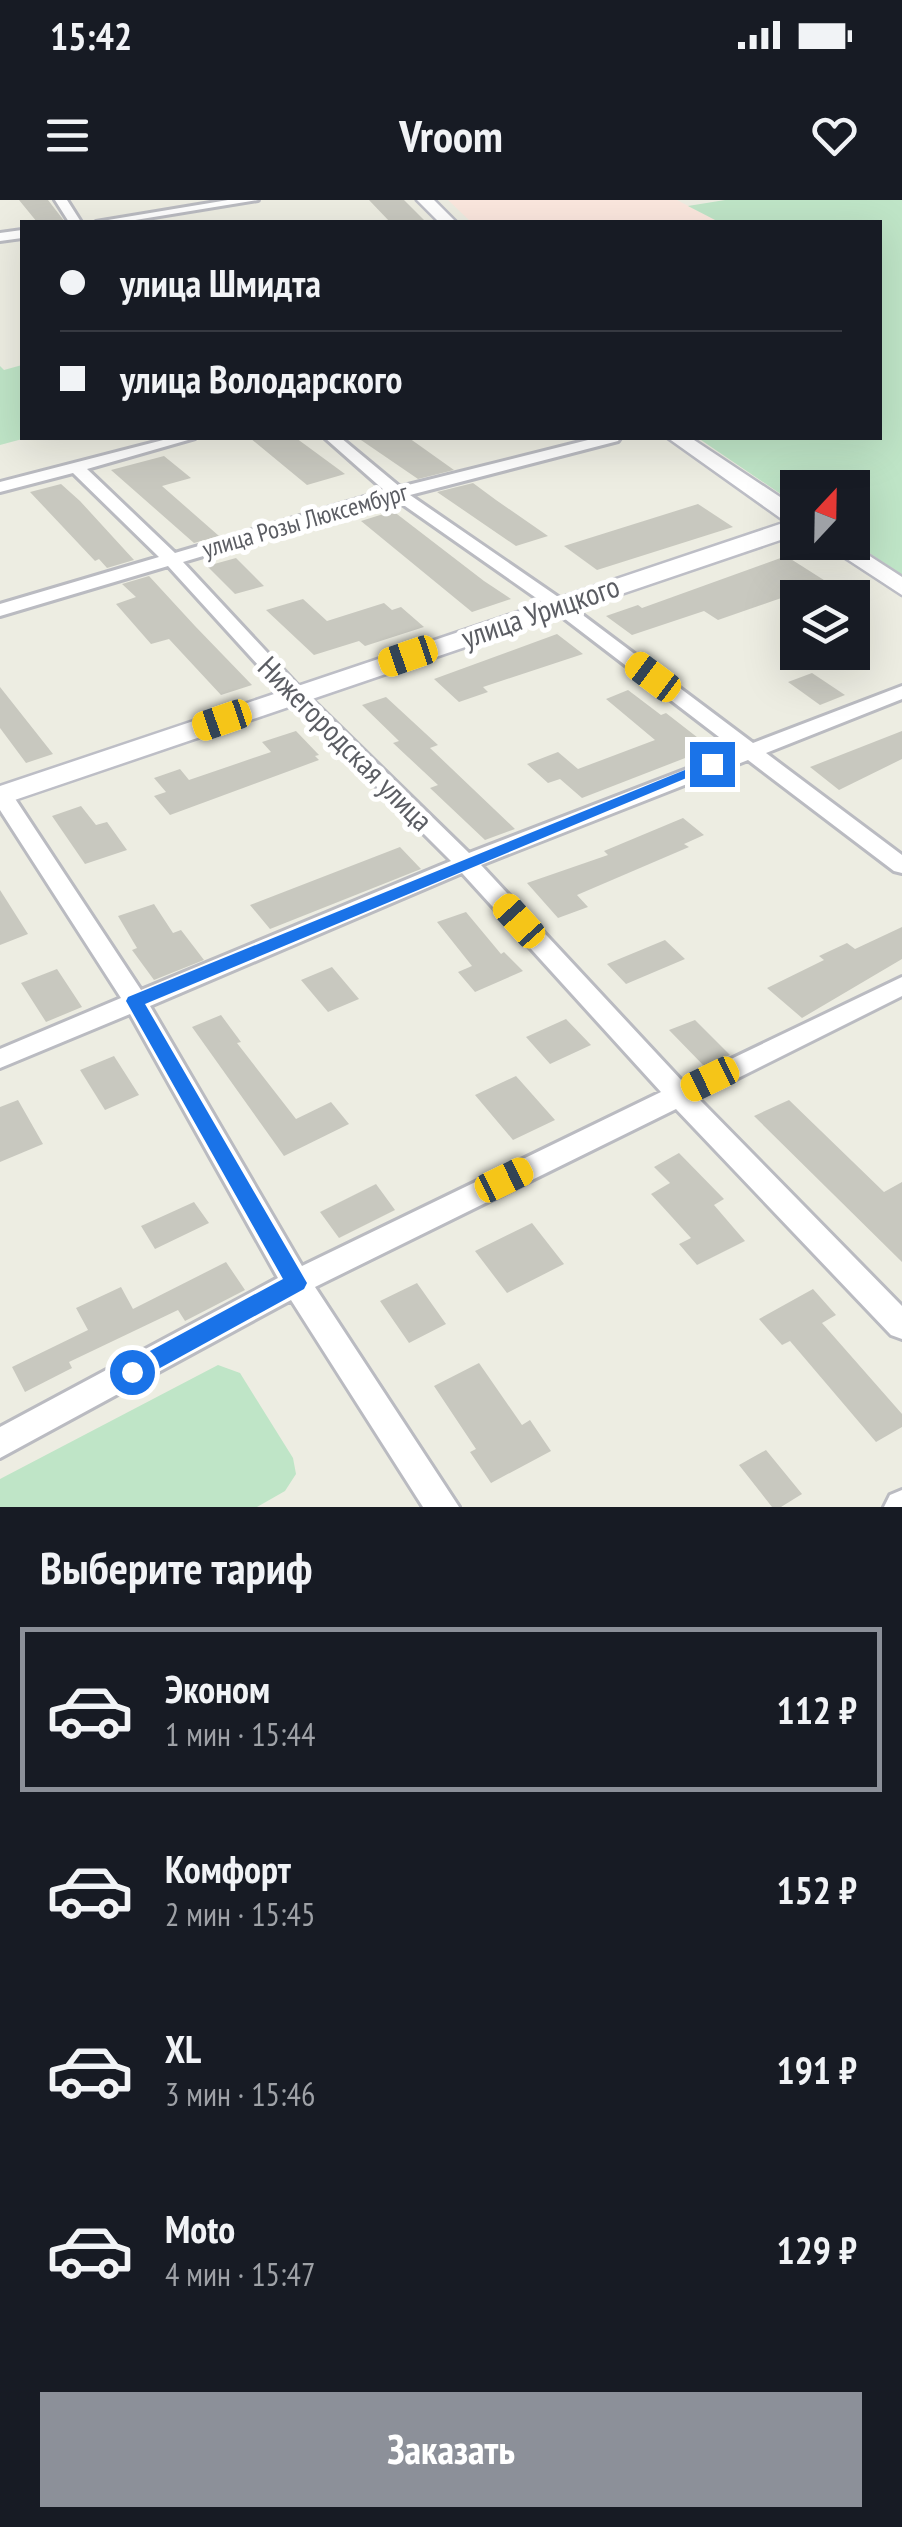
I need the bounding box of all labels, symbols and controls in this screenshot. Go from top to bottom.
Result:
text: 15:42 [50,11,132,60]
text: Vroom [399,106,503,164]
icon: menu [40,108,95,163]
icon: heart [807,108,862,163]
text: улица Шмидта [120,258,321,307]
text: улица Володарского [120,354,403,403]
north arrow [780,470,870,560]
map controls [780,470,870,670]
street label: улица Розы Люксембург [199,475,412,565]
street label: улица Урицкого [456,566,624,656]
button: layers [780,580,870,670]
car [375,632,441,680]
street label: Нижегородская улица [250,647,442,839]
car [620,647,686,707]
car [189,696,255,744]
route end [690,742,735,787]
car [488,889,550,953]
car [676,1052,744,1106]
car [470,1153,538,1207]
route start [110,1350,155,1395]
text: Выберите тариф [40,1538,312,1596]
text: Эконом [165,1664,270,1713]
icon: car [45,1665,135,1755]
text: 112 ₽ [777,1685,857,1734]
text: 1 мин · 15:44 [165,1713,315,1755]
text: Комфорт [165,1844,291,1893]
icon: car [45,1845,135,1935]
text: 152 ₽ [777,1865,857,1914]
text: 2 мин · 15:45 [165,1893,315,1935]
text: XL [165,2024,201,2073]
icon: car [45,2025,135,2115]
text: 191 ₽ [777,2045,857,2094]
text: 3 мин · 15:46 [165,2073,315,2115]
text: Moto [165,2204,235,2253]
icon: car [45,2205,135,2295]
text: 129 ₽ [777,2225,857,2274]
text: 4 мин · 15:47 [165,2253,315,2295]
button: Заказать [40,2392,862,2507]

